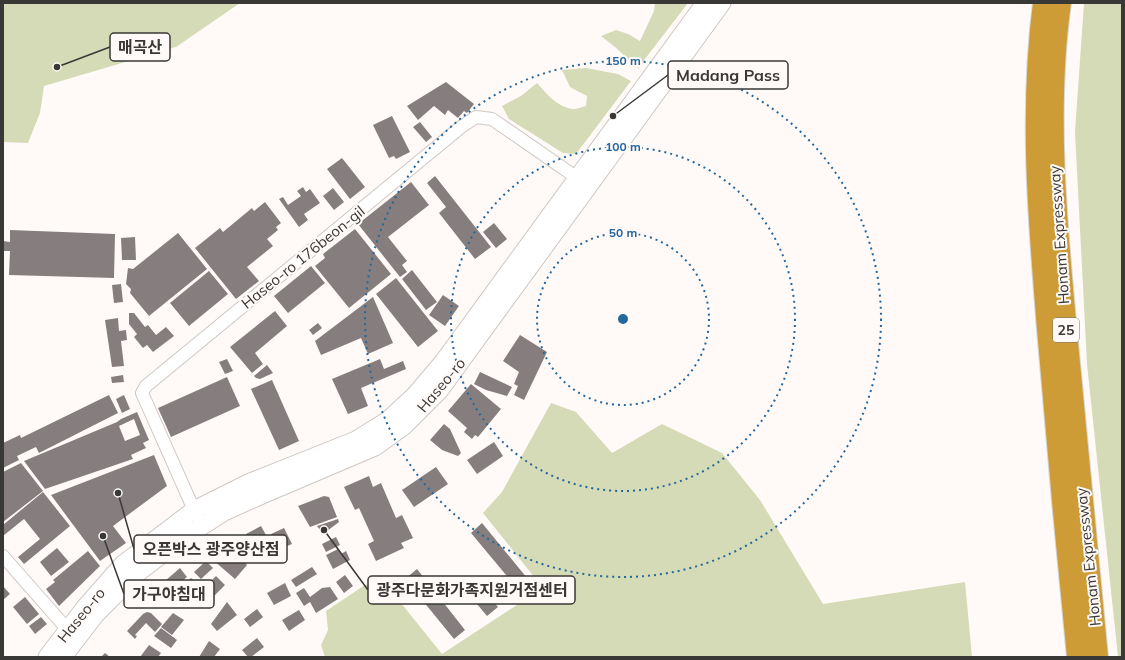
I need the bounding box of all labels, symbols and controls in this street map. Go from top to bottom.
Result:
callout: 매곡산 [110,33,170,61]
text: 매곡산 [118,37,162,57]
text: 150 m [605,53,641,68]
callout: Madang Pass [668,61,788,89]
text: Madang Pass [676,65,780,85]
text: 100 m [605,139,641,154]
street label: Honam Expressway [1045,165,1073,305]
street label: Haseo-ro 176beon-gil [237,201,369,313]
text: 50 m [609,225,637,240]
centre of rings [616,312,630,326]
road number: 25 [1053,318,1079,342]
street label: Haseo-ro [413,354,469,416]
street label: Honam Expressway [1071,487,1105,627]
callout: 오픈박스 광주양산점 [134,535,287,563]
text: 오픈박스 광주양산점 [143,539,279,559]
callout: 광주다문화가족지원거점센터 [368,576,575,604]
callout: 가구야침대 [124,580,214,608]
text: 광주다문화가족지원거점센터 [376,580,568,600]
street label: Haseo-ro [53,584,109,646]
text: 가구야침대 [132,584,206,604]

